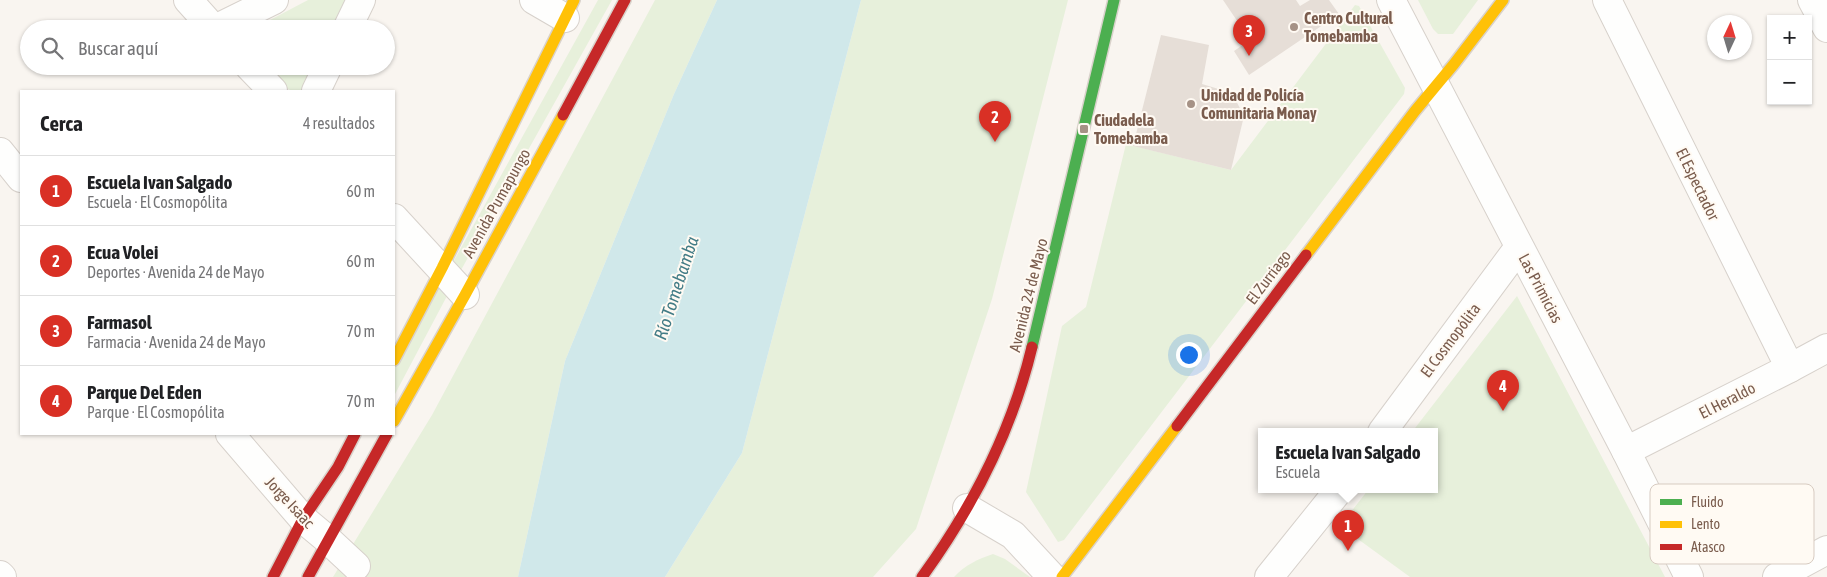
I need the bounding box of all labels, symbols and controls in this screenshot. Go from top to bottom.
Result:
place label: Centro Cultural Tomebamba [1304,9,1394,45]
pin: 3 [1233,15,1265,56]
north arrow [1707,15,1752,60]
map controls [1767,15,1812,105]
button: + [1767,15,1812,60]
search box [20,20,395,75]
marker: Centro Cultural Tomebamba [1288,21,1300,33]
icon: search [38,34,66,62]
text: Buscar aquí [78,37,158,59]
button: − [1767,60,1812,105]
place label: Unidad de Policía Comunitaria Monay [1201,86,1317,122]
marker: Unidad de Policía Comunitaria Monay [1185,98,1197,110]
pin: 2 [979,101,1011,142]
text: Cerca [40,111,83,135]
place label: Ciudadela Tomebamba [1094,111,1168,147]
text: 4 resultados [303,114,375,132]
marker: Ciudadela Tomebamba [1078,123,1090,135]
street label: Avenida Pumapungo [459,145,534,261]
street label: El Espectador [1672,145,1723,224]
text: Escuela Ivan Salgado [87,171,232,193]
text: 1 [52,182,60,200]
text: 60 m [346,182,375,200]
text: Escuela · El Cosmopólita [87,193,228,211]
water label: Río Tomebamba [649,233,703,342]
street label: Avenida 24 de Mayo [1005,236,1052,354]
text: Ecua Volei [87,241,158,263]
street label: El Zurriago [1242,246,1295,308]
street label: Las Primicias [1515,250,1567,326]
text: 2 [52,252,60,270]
text: 60 m [346,252,375,270]
text: Deportes · Avenida 24 de Mayo [87,263,265,281]
street label: El Cosmopólita [1416,300,1484,381]
text: Farmasol [87,311,152,333]
text: 3 [52,322,60,340]
text: 70 m [346,322,375,340]
text: Farmacia · Avenida 24 de Mayo [87,333,266,351]
your location [1176,342,1202,368]
pin: 4 [1487,370,1519,411]
street label: El Heraldo [1696,378,1758,422]
text: Parque Del Eden [87,381,202,403]
text: 4 [52,392,60,410]
text: 70 m [346,392,375,410]
text: Parque · El Cosmopólita [87,403,225,421]
popup [1258,428,1438,493]
text: Escuela Ivan Salgado [1275,441,1421,463]
text: Escuela [1275,463,1320,481]
street label: Jorge Isaac [261,473,318,532]
legend [1650,484,1814,564]
text: Fluido [1691,494,1724,510]
pin: 1 [1332,510,1364,551]
text: Lento [1691,516,1720,532]
text: Atasco [1691,539,1725,555]

